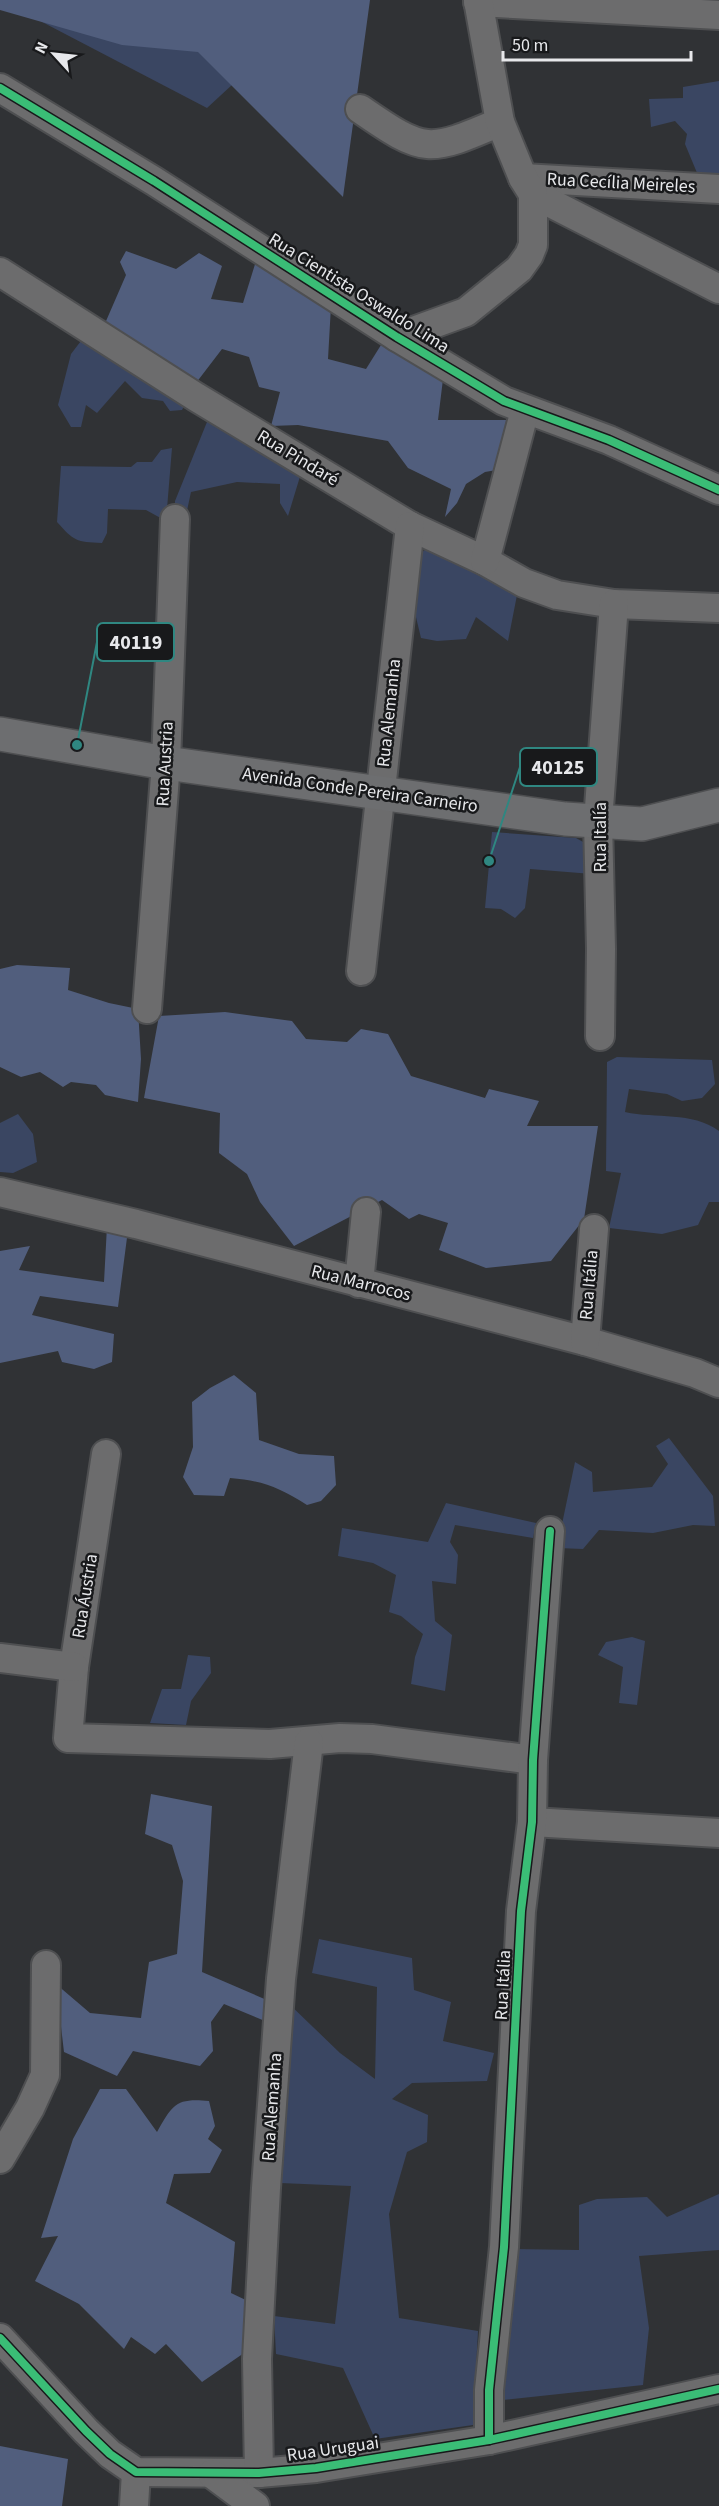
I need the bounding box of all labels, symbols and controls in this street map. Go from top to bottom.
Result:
north arrow [24,24,84,84]
scale bar [503,24,690,62]
text: 50 m [512,33,548,58]
text: N [29,38,54,57]
street label: Rua Cecília Meireles [546,167,696,199]
street label: Rua Cientista Oswaldo Lima [264,227,454,359]
street label: Rua Pindaré [252,424,344,492]
callout: 40119 [97,623,174,661]
text: 40119 [110,629,162,657]
street label: Rua Alemanha [371,658,407,768]
street label: Rua Austria [150,721,180,807]
callout: 40125 [520,748,597,786]
text: 40125 [532,754,584,782]
street label: Avenida Conde Pereira Carneiro [241,761,479,819]
street label: Rua Italía [588,802,613,872]
street label: Rua Itália [573,1249,605,1321]
street label: Rua Marrocos [308,1259,414,1307]
street label: Rua Áustria [66,1552,104,1640]
street label: Rua Itália [489,1949,517,2021]
street label: Rua Alemanha [256,2052,288,2162]
street label: Rua Uruguai [285,2430,381,2468]

